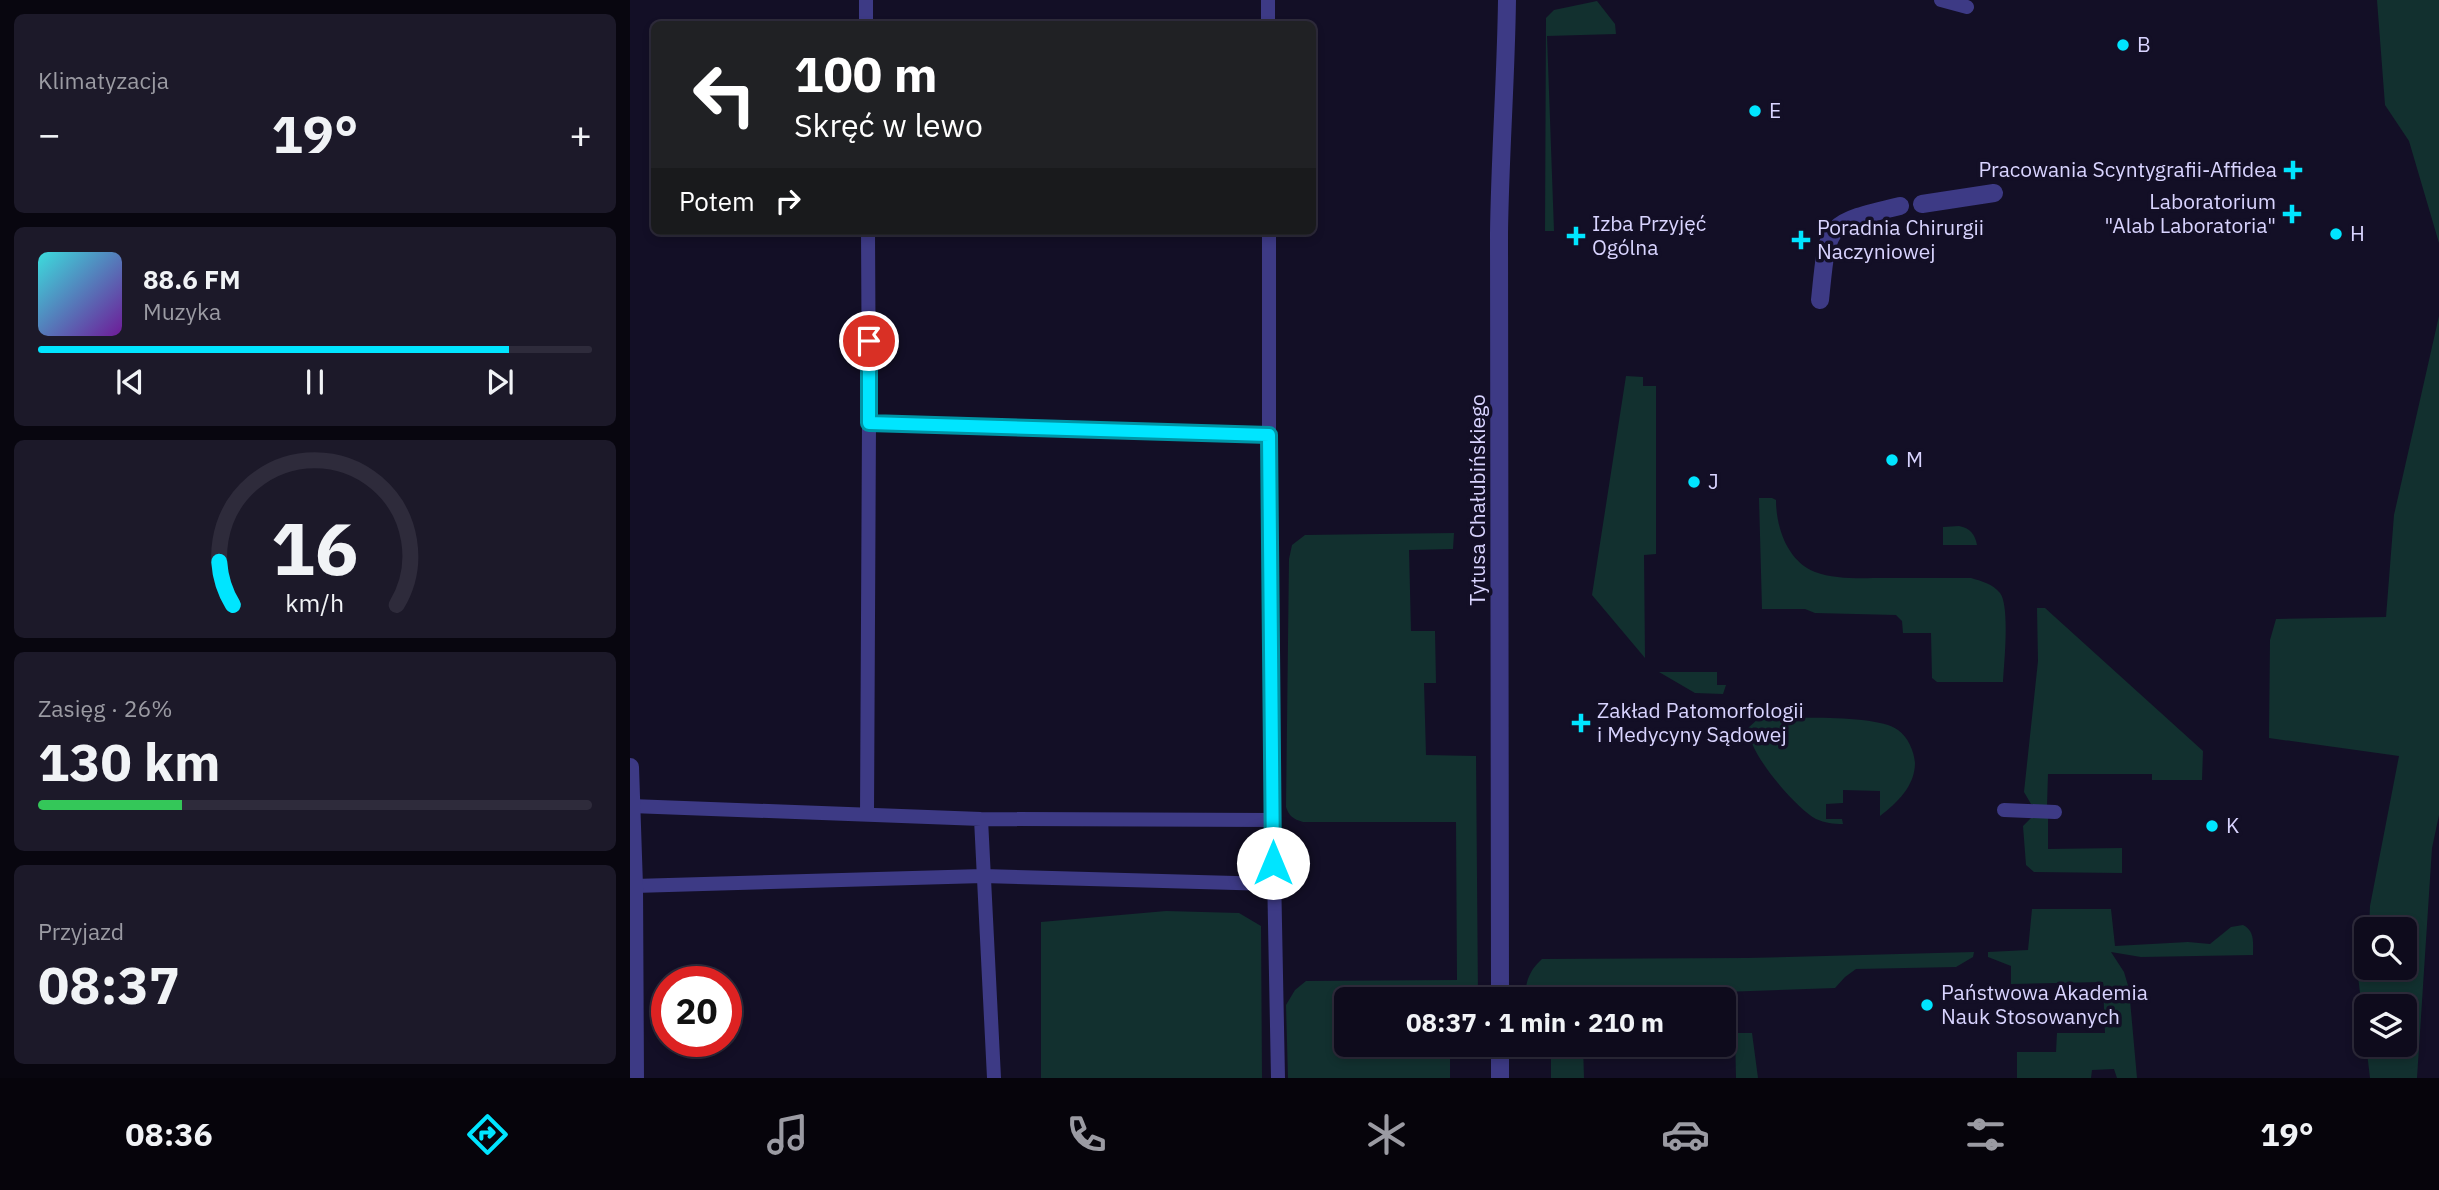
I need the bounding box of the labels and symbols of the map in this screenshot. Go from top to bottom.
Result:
place label: B [2137,30,2151,58]
marker: B [2115,37,2131,53]
place label: E [1769,96,1781,124]
marker: E [1747,103,1763,119]
place label: Pracowania Scyntygrafii-Affidea [1979,155,2277,183]
marker: Pracowania Scyntygrafii-Affidea [2283,160,2303,180]
place label: Laboratorium "Alab Laboratoria" [2105,187,2276,239]
marker: Laboratorium "Alab Laboratoria" [2282,204,2302,224]
place label: Izba Przyjęć Ogólna [1592,209,1706,261]
place label: Poradnia Chirurgii Naczyniowej [1817,213,1984,265]
place label: H [2350,219,2365,247]
marker: Izba Przyjęć Ogólna [1566,226,1586,246]
marker: H [2328,226,2344,242]
marker: Poradnia Chirurgii Naczyniowej [1791,230,1811,250]
pin [839,311,899,371]
street label: Tytusa Chałubińskiego [1463,394,1491,606]
place label: M [1906,445,1923,473]
marker: M [1884,452,1900,468]
place label: J [1708,467,1719,495]
marker: J [1686,474,1702,490]
place label: Zakład Patomorfologii i Medycyny Sądowej [1597,696,1804,748]
marker: Zakład Patomorfologii i Medycyny Sądowej [1571,713,1591,733]
place label: K [2226,811,2239,839]
marker: K [2204,818,2220,834]
position arrow [1236,826,1310,900]
speed limit sign: 20 [651,966,742,1057]
place label: Państwowa Akademia Nauk Stosowanych [1941,978,2148,1030]
marker: Państwowa Akademia Nauk Stosowanych [1919,997,1935,1013]

